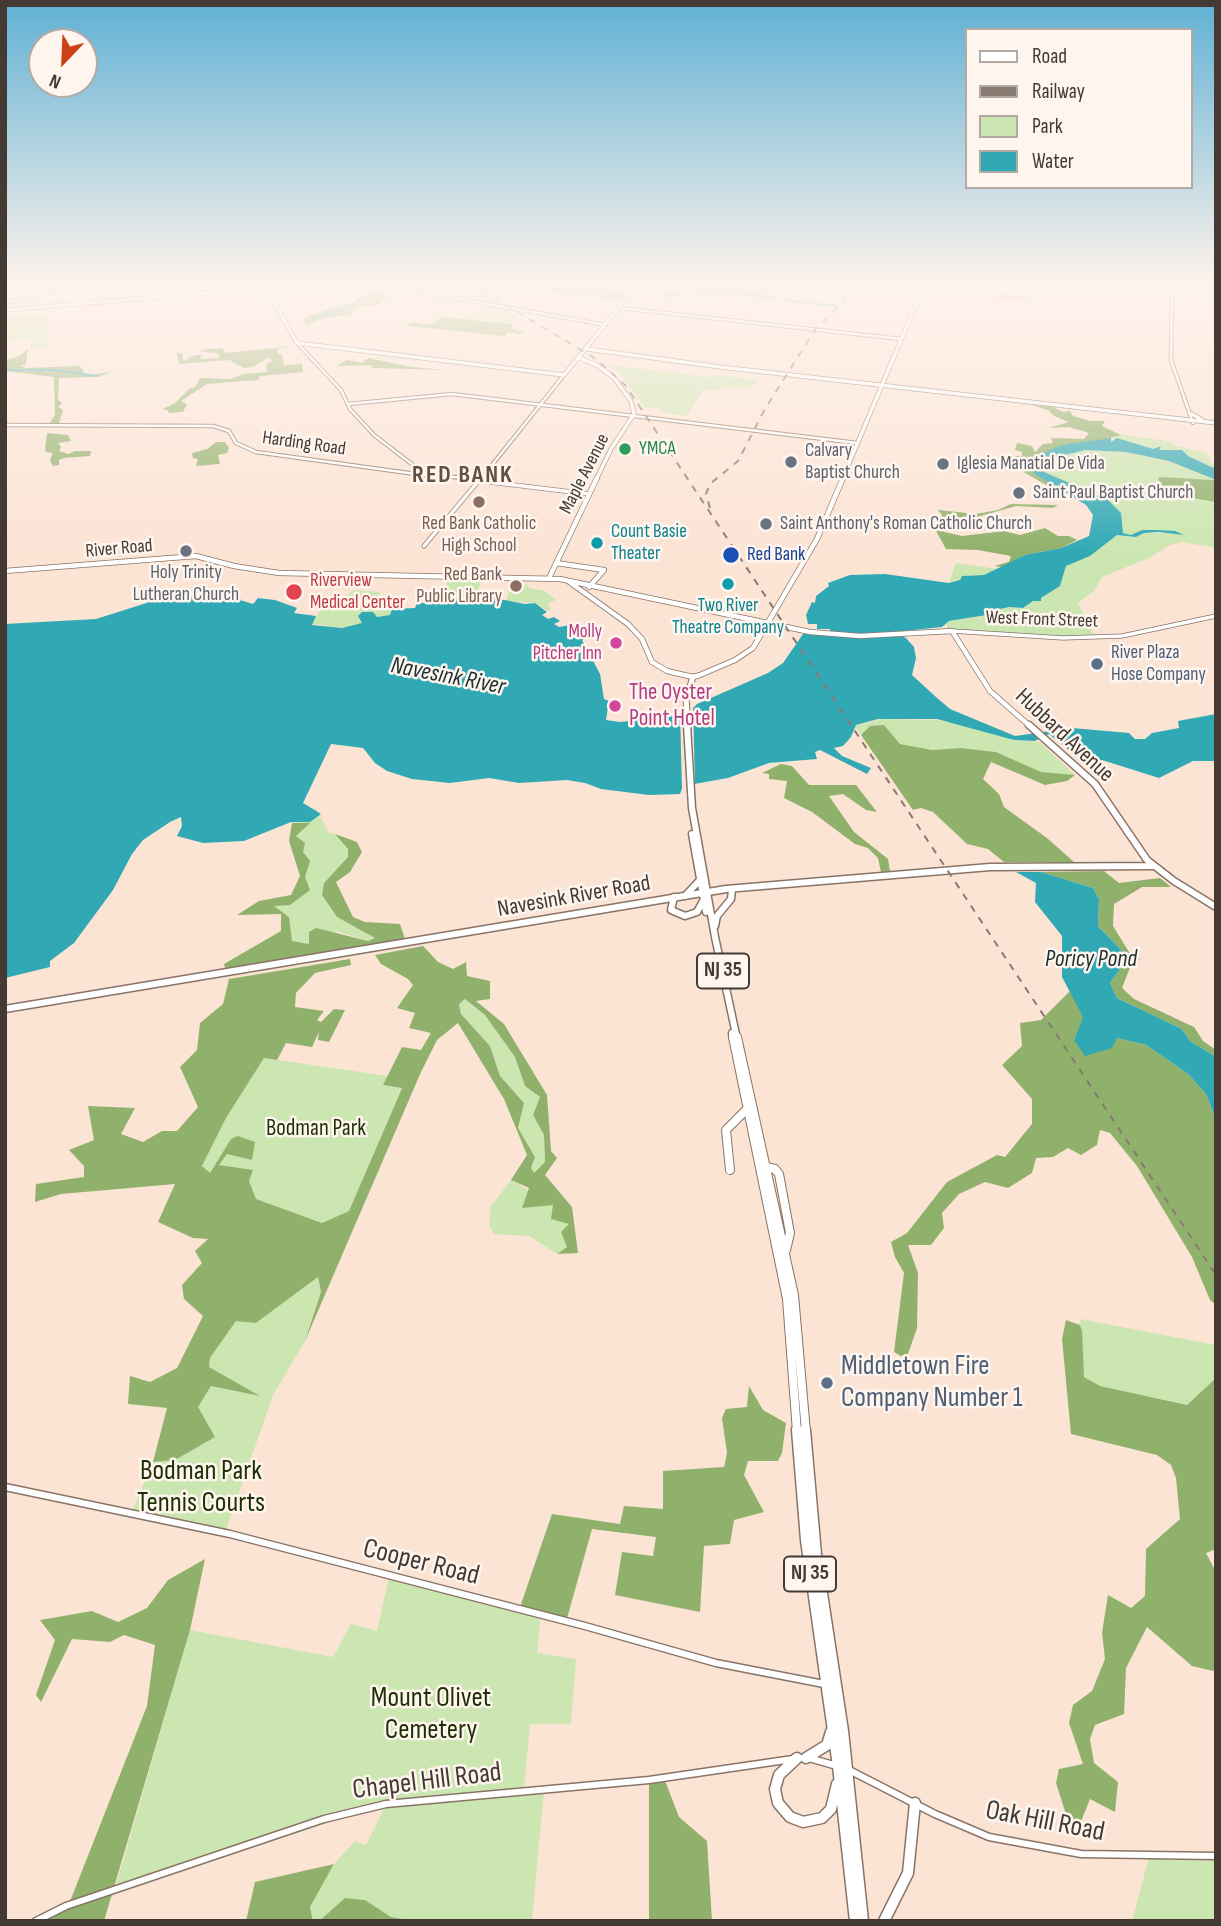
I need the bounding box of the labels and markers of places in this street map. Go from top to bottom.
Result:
place label: YMCA [639,438,676,460]
place label: Calvary Baptist Church [805,440,900,484]
marker: YMCA [617,441,633,457]
place label: Iglesia Manatial De Vida [957,453,1105,475]
marker: Calvary Baptist Church [783,454,799,470]
marker: Iglesia Manatial De Vida [935,456,951,472]
place label: Saint Paul Baptist Church [1033,482,1193,504]
marker: Saint Paul Baptist Church [1011,485,1027,501]
marker: Red Bank Catholic High School [471,494,487,510]
place label: Red Bank Catholic High School [422,513,536,557]
place label: Saint Anthony's Roman Catholic Church [780,513,1032,535]
marker: Saint Anthony's Roman Catholic Church [758,516,774,532]
place label: Count Basie Theater [611,521,687,565]
marker: Count Basie Theater [589,535,605,551]
marker: Holy Trinity Lutheran Church [178,543,194,559]
place label: Red Bank [747,544,805,566]
marker: Red Bank [721,545,741,565]
place label: Holy Trinity Lutheran Church [133,562,239,606]
place label: Red Bank Public Library [416,564,502,608]
place label: Riverview Medical Center [310,570,405,614]
marker: Two River Theatre Company [720,576,736,592]
marker: Red Bank Public Library [508,578,524,594]
marker: Riverview Medical Center [284,582,304,602]
place label: Two River Theatre Company [672,595,784,639]
place label: Molly Pitcher Inn [533,621,602,665]
marker: Molly Pitcher Inn [608,635,624,651]
place label: River Plaza Hose Company [1111,642,1206,686]
marker: River Plaza Hose Company [1089,656,1105,672]
place label: The Oyster Point Hotel [629,679,715,733]
marker: The Oyster Point Hotel [607,698,623,714]
place label: Middletown Fire Company Number 1 [841,1350,1023,1416]
marker: Middletown Fire Company Number 1 [819,1375,835,1391]

